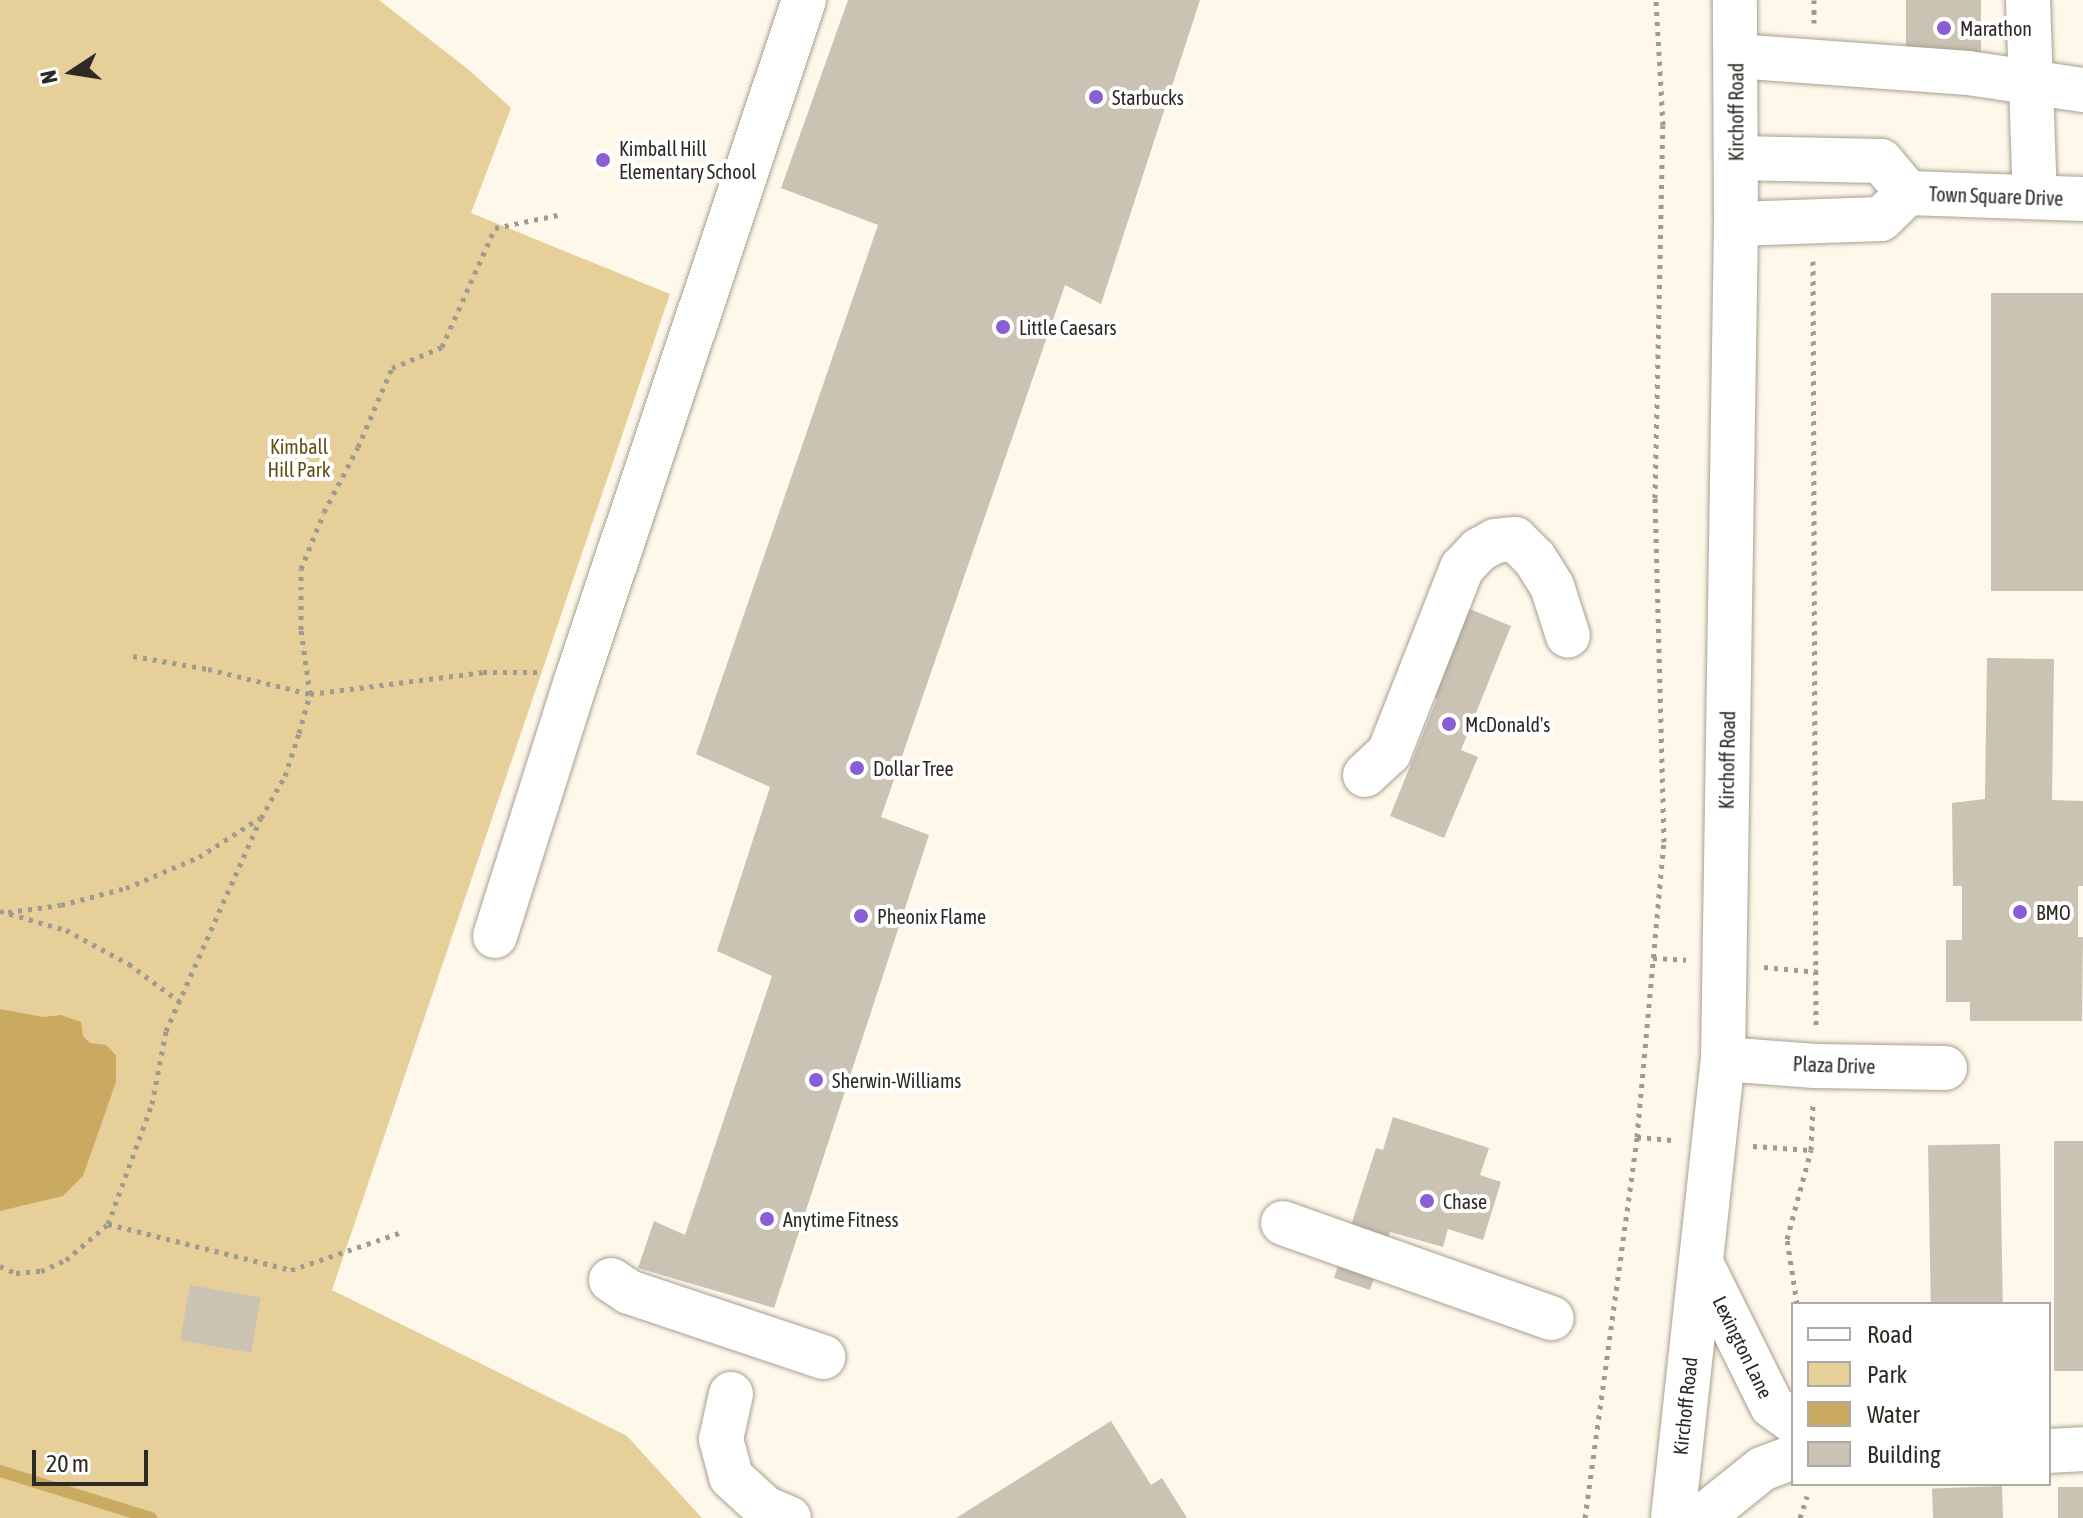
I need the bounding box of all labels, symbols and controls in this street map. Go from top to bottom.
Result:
place label: Marathon [1960,16,2032,40]
marker: Marathon [1935,19,1953,37]
north arrow [32,32,112,112]
street label: Kirchoff Road [1724,63,1748,161]
text: N [34,68,63,86]
place label: Starbucks [1112,85,1184,109]
marker: Starbucks [1087,88,1105,106]
place label: Kimball Hill Elementary School [619,136,756,183]
marker: Kimball Hill Elementary School [594,151,612,169]
street label: Town Square Drive [1928,182,2064,210]
place label: Little Caesars [1019,315,1116,339]
marker: Little Caesars [994,318,1012,336]
park label: Kimball Hill Park [268,435,330,482]
street label: Kirchoff Road [1714,711,1740,809]
place label: McDonald's [1465,712,1550,736]
marker: McDonald's [1440,715,1458,733]
place label: Dollar Tree [873,756,954,780]
marker: Dollar Tree [848,759,866,777]
place label: BMO [2036,900,2071,924]
marker: BMO [2011,903,2029,921]
place label: Pheonix Flame [877,904,986,928]
marker: Pheonix Flame [852,907,870,925]
street label: Plaza Drive [1792,1052,1876,1078]
place label: Sherwin-Williams [832,1068,961,1092]
marker: Sherwin-Williams [807,1071,825,1089]
place label: Chase [1443,1189,1487,1213]
marker: Chase [1418,1192,1436,1210]
place label: Anytime Fitness [783,1207,899,1231]
marker: Anytime Fitness [758,1210,776,1228]
street label: Lexington Lane [1708,1292,1778,1402]
legend [1791,1302,2051,1486]
text: Road [1867,1321,1913,1348]
street label: Kirchoff Road [1668,1356,1702,1456]
text: Park [1867,1361,1907,1388]
text: Water [1867,1401,1920,1428]
scale bar [36,1434,152,1484]
text: Building [1867,1441,1940,1468]
text: 20 m [46,1450,89,1477]

